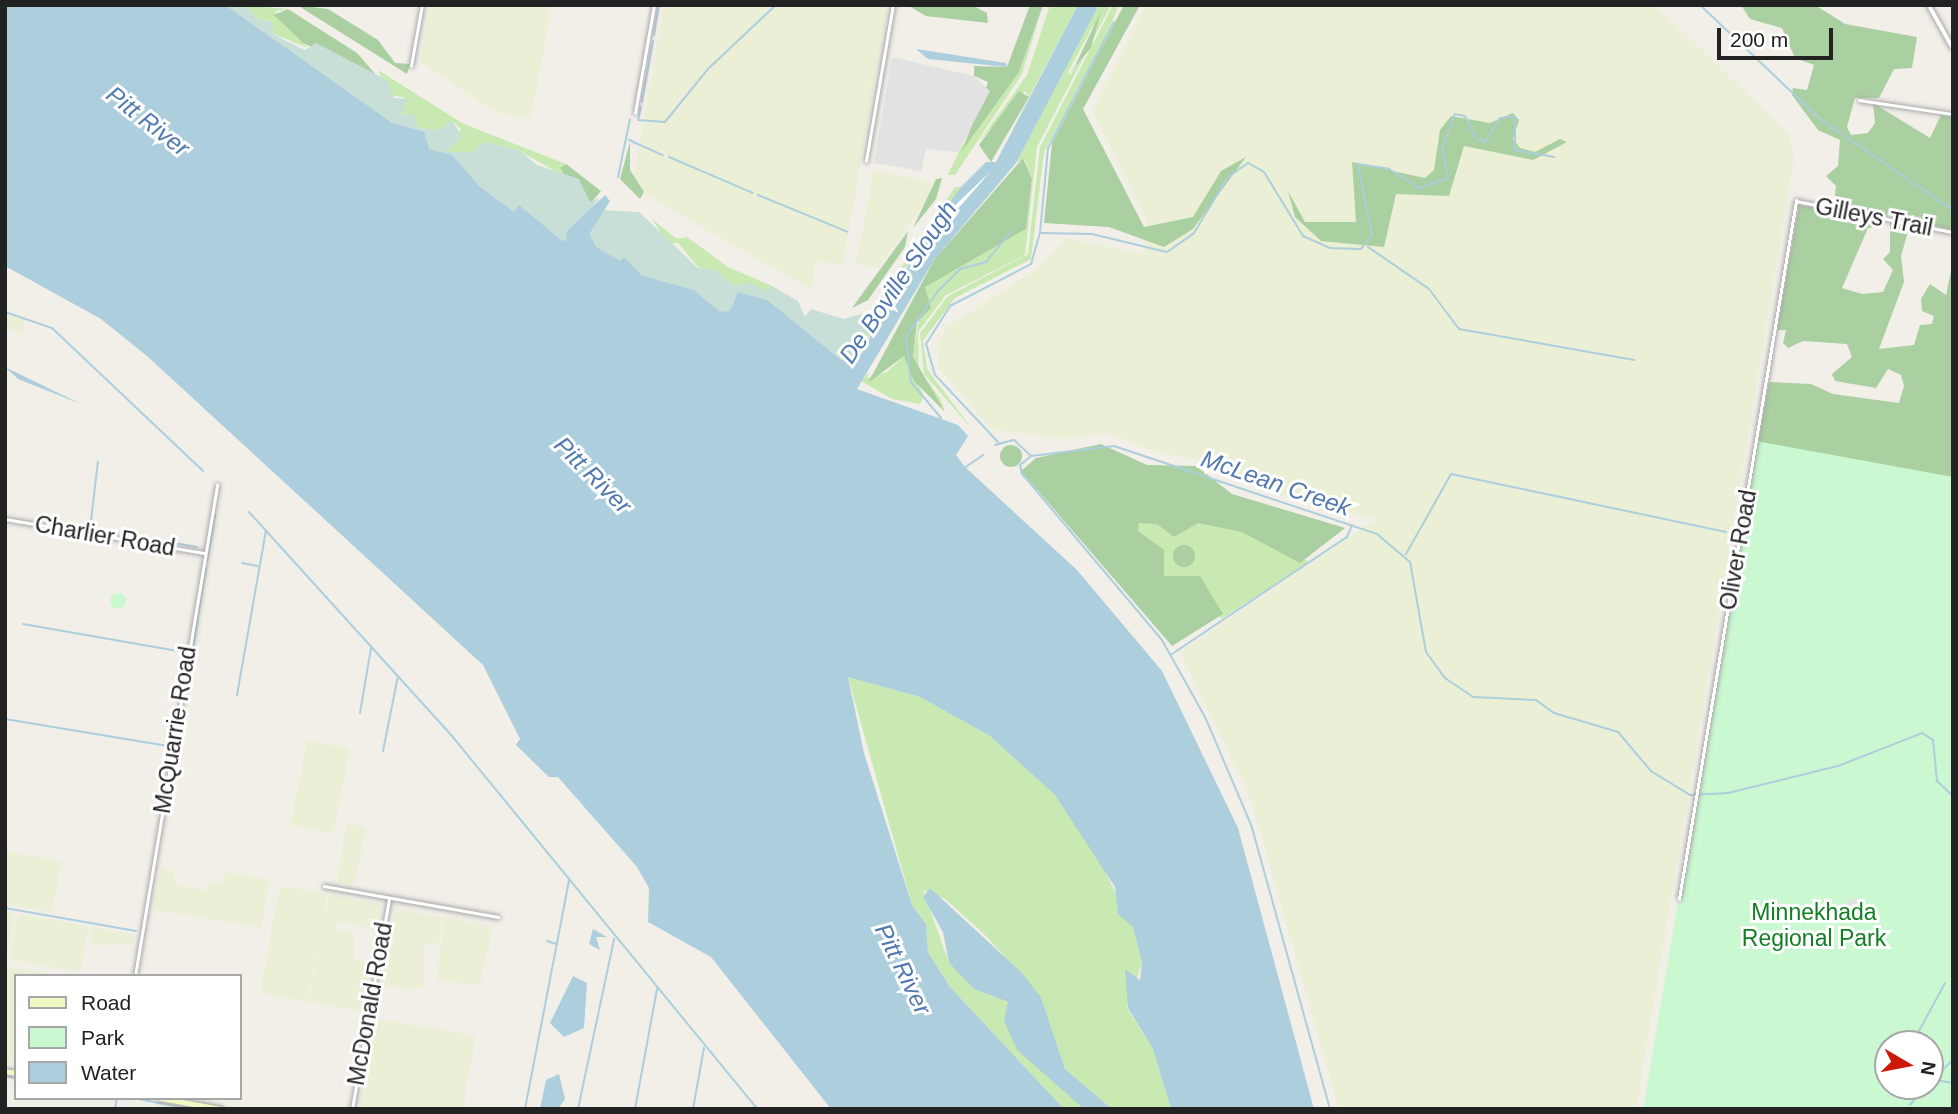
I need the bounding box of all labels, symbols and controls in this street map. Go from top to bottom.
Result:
scale bar [1720,14,1836,58]
text: 200 m [1730,28,1788,51]
water label: Pitt River [101,80,195,162]
street label: Gilleys Trail [1813,192,1935,242]
water label: De Boville Slough [833,195,963,369]
water label: Pitt River [548,430,638,520]
water label: McLean Creek [1198,444,1354,522]
street label: Oliver Road [1714,488,1762,612]
street label: Charlier Road [33,510,177,562]
street label: McQuarrie Road [148,645,202,815]
park label: Minnekhada Regional Park [1742,898,1886,952]
water label: Pitt River [869,919,937,1019]
street label: McDonald Road [342,920,398,1088]
legend [14,974,242,1100]
text: Road [81,991,131,1014]
text: Park [81,1026,124,1049]
north arrow [1874,1030,1944,1100]
text: N [1917,1060,1940,1077]
text: Water [81,1061,136,1084]

